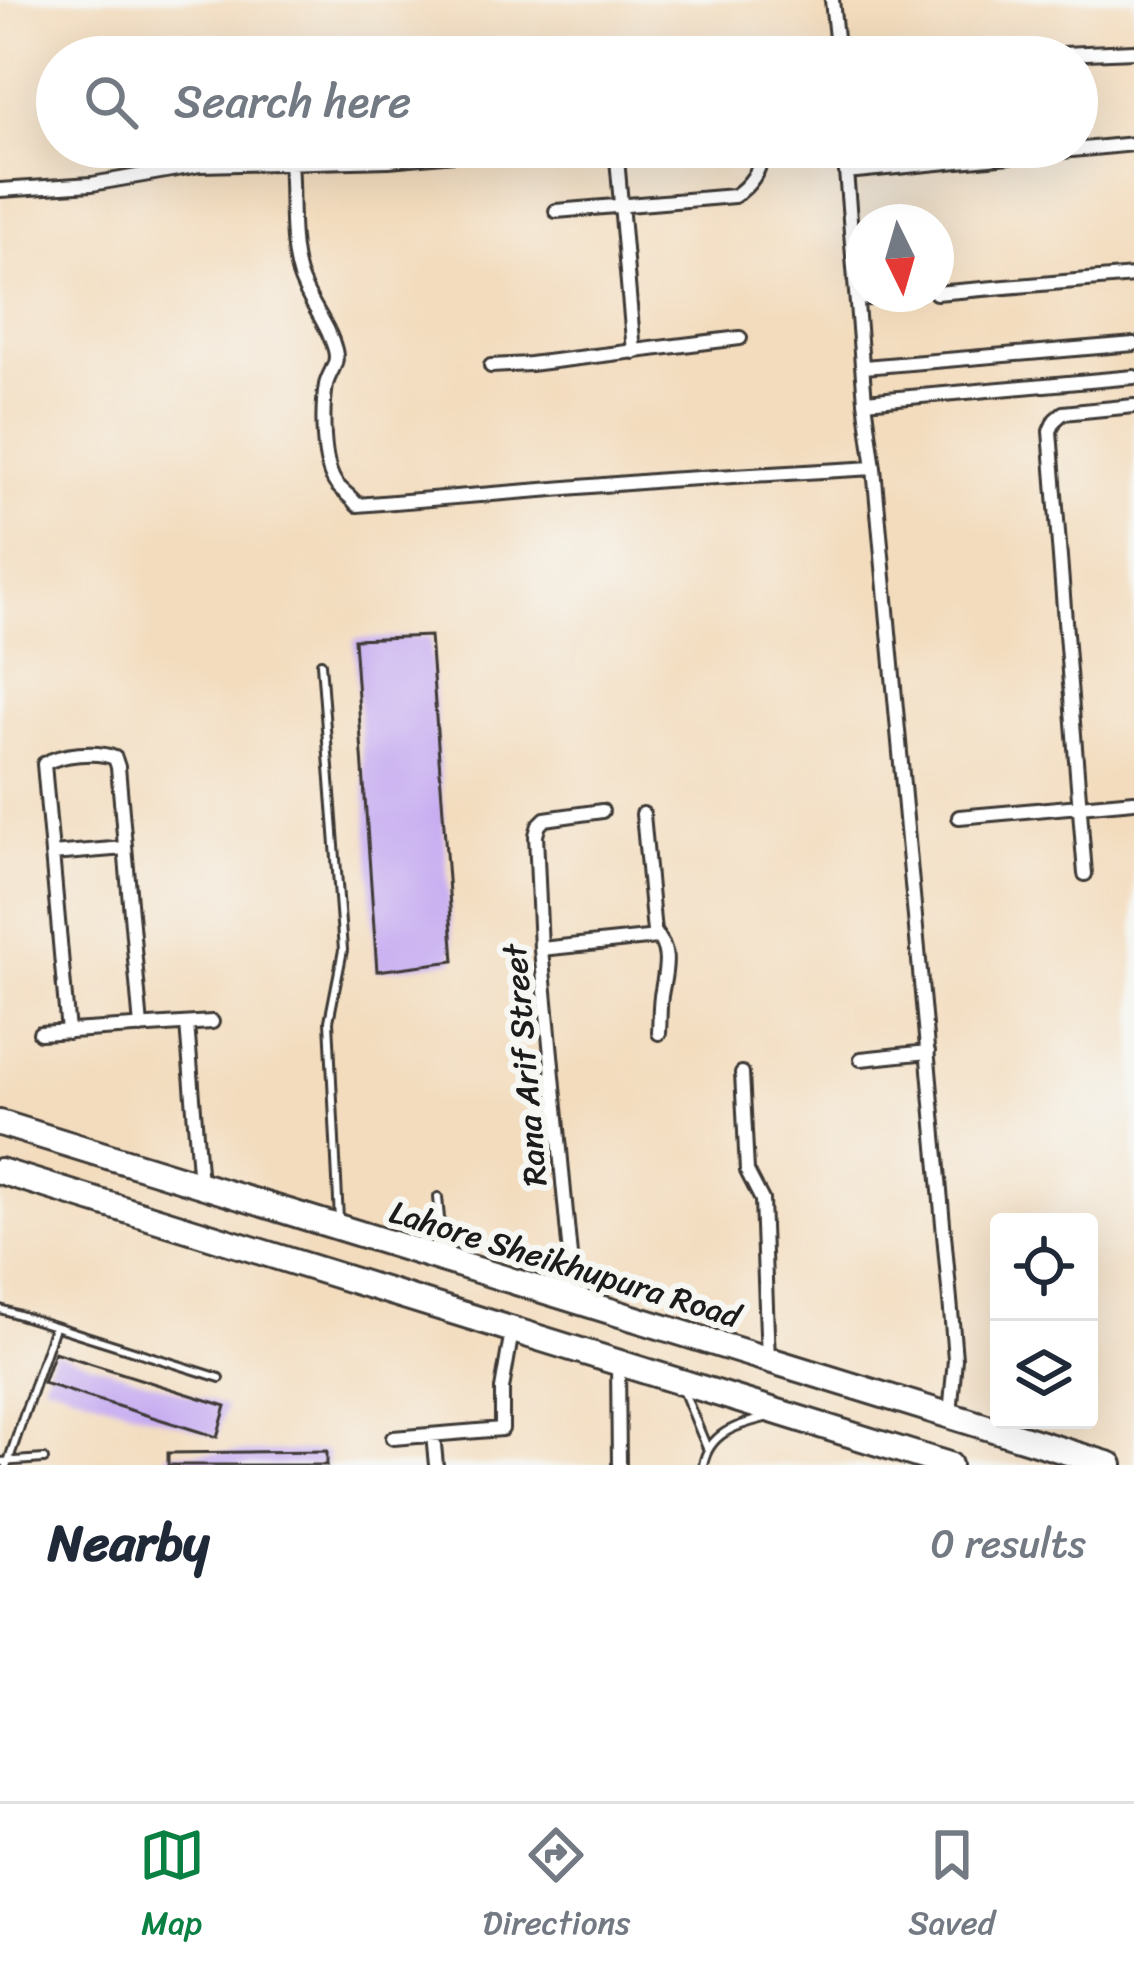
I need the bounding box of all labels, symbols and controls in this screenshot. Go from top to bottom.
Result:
search box [36,36,1098,168]
text: Search here [174,62,411,142]
icon: search [78,69,144,135]
north arrow [846,204,954,312]
street label: Rana Arif Street [485,940,564,1188]
street label: Lahore Sheikhupura Road [382,1183,750,1346]
map controls [990,1213,1098,1429]
button: locate [990,1213,1098,1321]
button: layers [990,1321,1098,1429]
text: Nearby [48,1498,209,1588]
text: 0 results [930,1509,1086,1578]
tab: Map [139,1822,205,1952]
tab: Directions [483,1822,630,1952]
tab: Saved [908,1822,995,1952]

